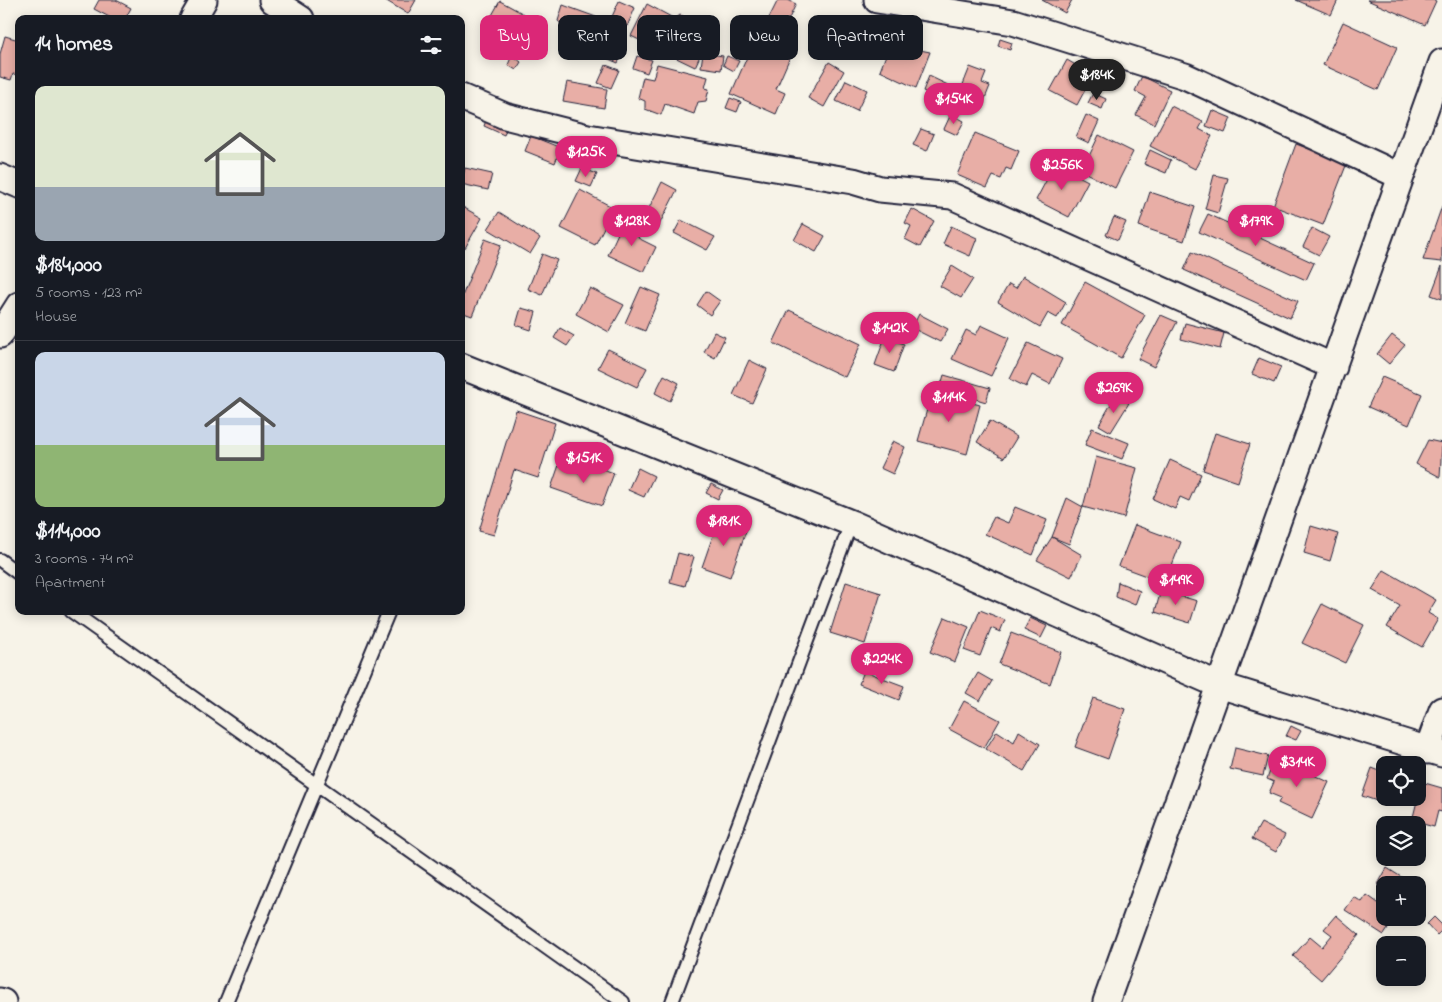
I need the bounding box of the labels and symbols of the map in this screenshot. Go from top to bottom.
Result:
pin: $184K [1062,58,1132,101]
pin: $154K [919,82,989,125]
pin: $125K [551,136,621,178]
pin: $256K [1027,148,1097,191]
pin: $128K [597,204,667,247]
pin: $179K [1221,204,1291,247]
pin: $142K [855,312,925,354]
pin: $269K [1079,372,1149,414]
pin: $114K [914,380,984,423]
pin: $151K [549,442,619,484]
pin: $181K [689,504,759,547]
pin: $149K [1141,564,1211,606]
pin: $224K [847,642,917,685]
pin: $314K [1262,746,1332,788]

